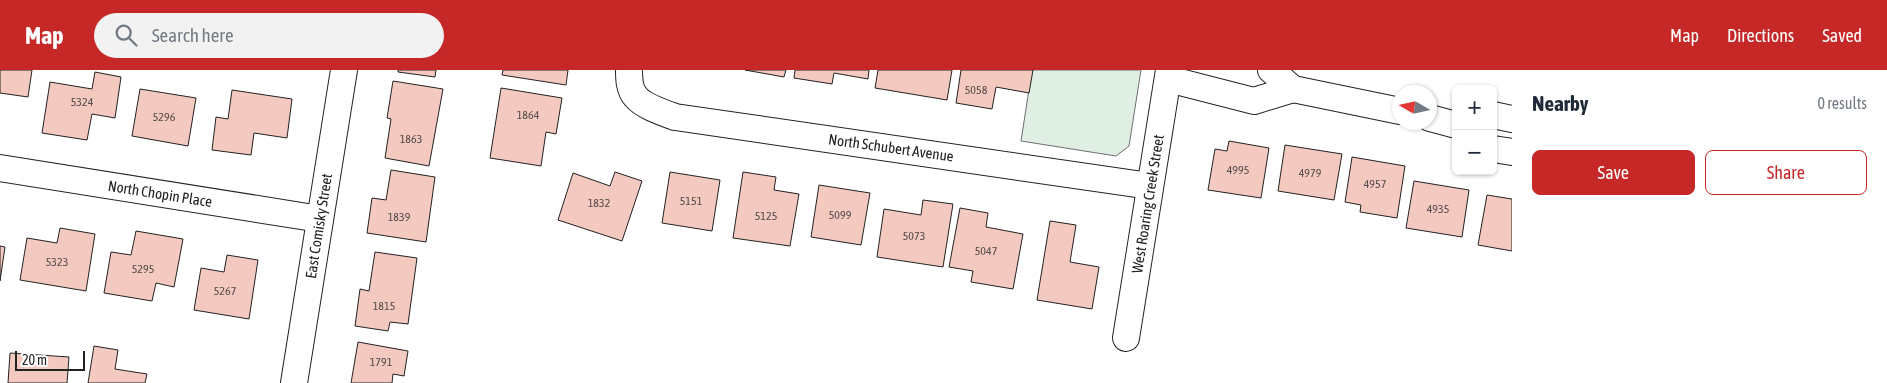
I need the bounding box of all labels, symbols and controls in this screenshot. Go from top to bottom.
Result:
search box [94,13,444,58]
icon: search [112,21,140,49]
text: Map [25,22,64,49]
text: Search here [152,24,234,46]
text: Map [1670,25,1699,46]
text: Directions [1727,25,1794,46]
text: Saved [1822,25,1862,46]
house number: 5058 [965,83,988,97]
north arrow [1392,85,1437,130]
map controls [1452,85,1497,175]
button: + [1452,85,1497,130]
text: Nearby [1532,91,1588,115]
text: 0 results [1817,94,1867,112]
house number: 5324 [71,95,94,109]
house number: 1864 [517,108,540,122]
house number: 5296 [153,110,176,124]
street label: North Schubert Avenue [827,130,955,165]
button: − [1452,130,1497,175]
house number: 1863 [400,132,422,146]
street label: West Roaring Creek Street [1128,133,1167,275]
button: Save [1532,150,1695,195]
button: Share [1705,150,1867,195]
house number: 4995 [1227,163,1249,177]
house number: 4979 [1299,166,1322,180]
street label: East Comisky Street [302,172,335,280]
street label: North Chopin Place [107,177,214,210]
house number: 4957 [1364,177,1387,191]
house number: 5151 [680,194,703,208]
house number: 1832 [588,196,610,210]
house number: 4935 [1427,202,1449,216]
house number: 5099 [829,208,852,222]
house number: 5125 [755,209,777,223]
house number: 1839 [388,210,411,224]
house number: 5073 [903,229,925,243]
house number: 5047 [975,244,998,258]
house number: 5323 [46,255,68,269]
house number: 5295 [132,262,154,276]
house number: 5267 [214,284,237,298]
house number: 1815 [373,299,395,313]
scale bar [15,348,85,371]
text: 20 m [22,352,47,368]
house number: 1791 [370,355,393,369]

